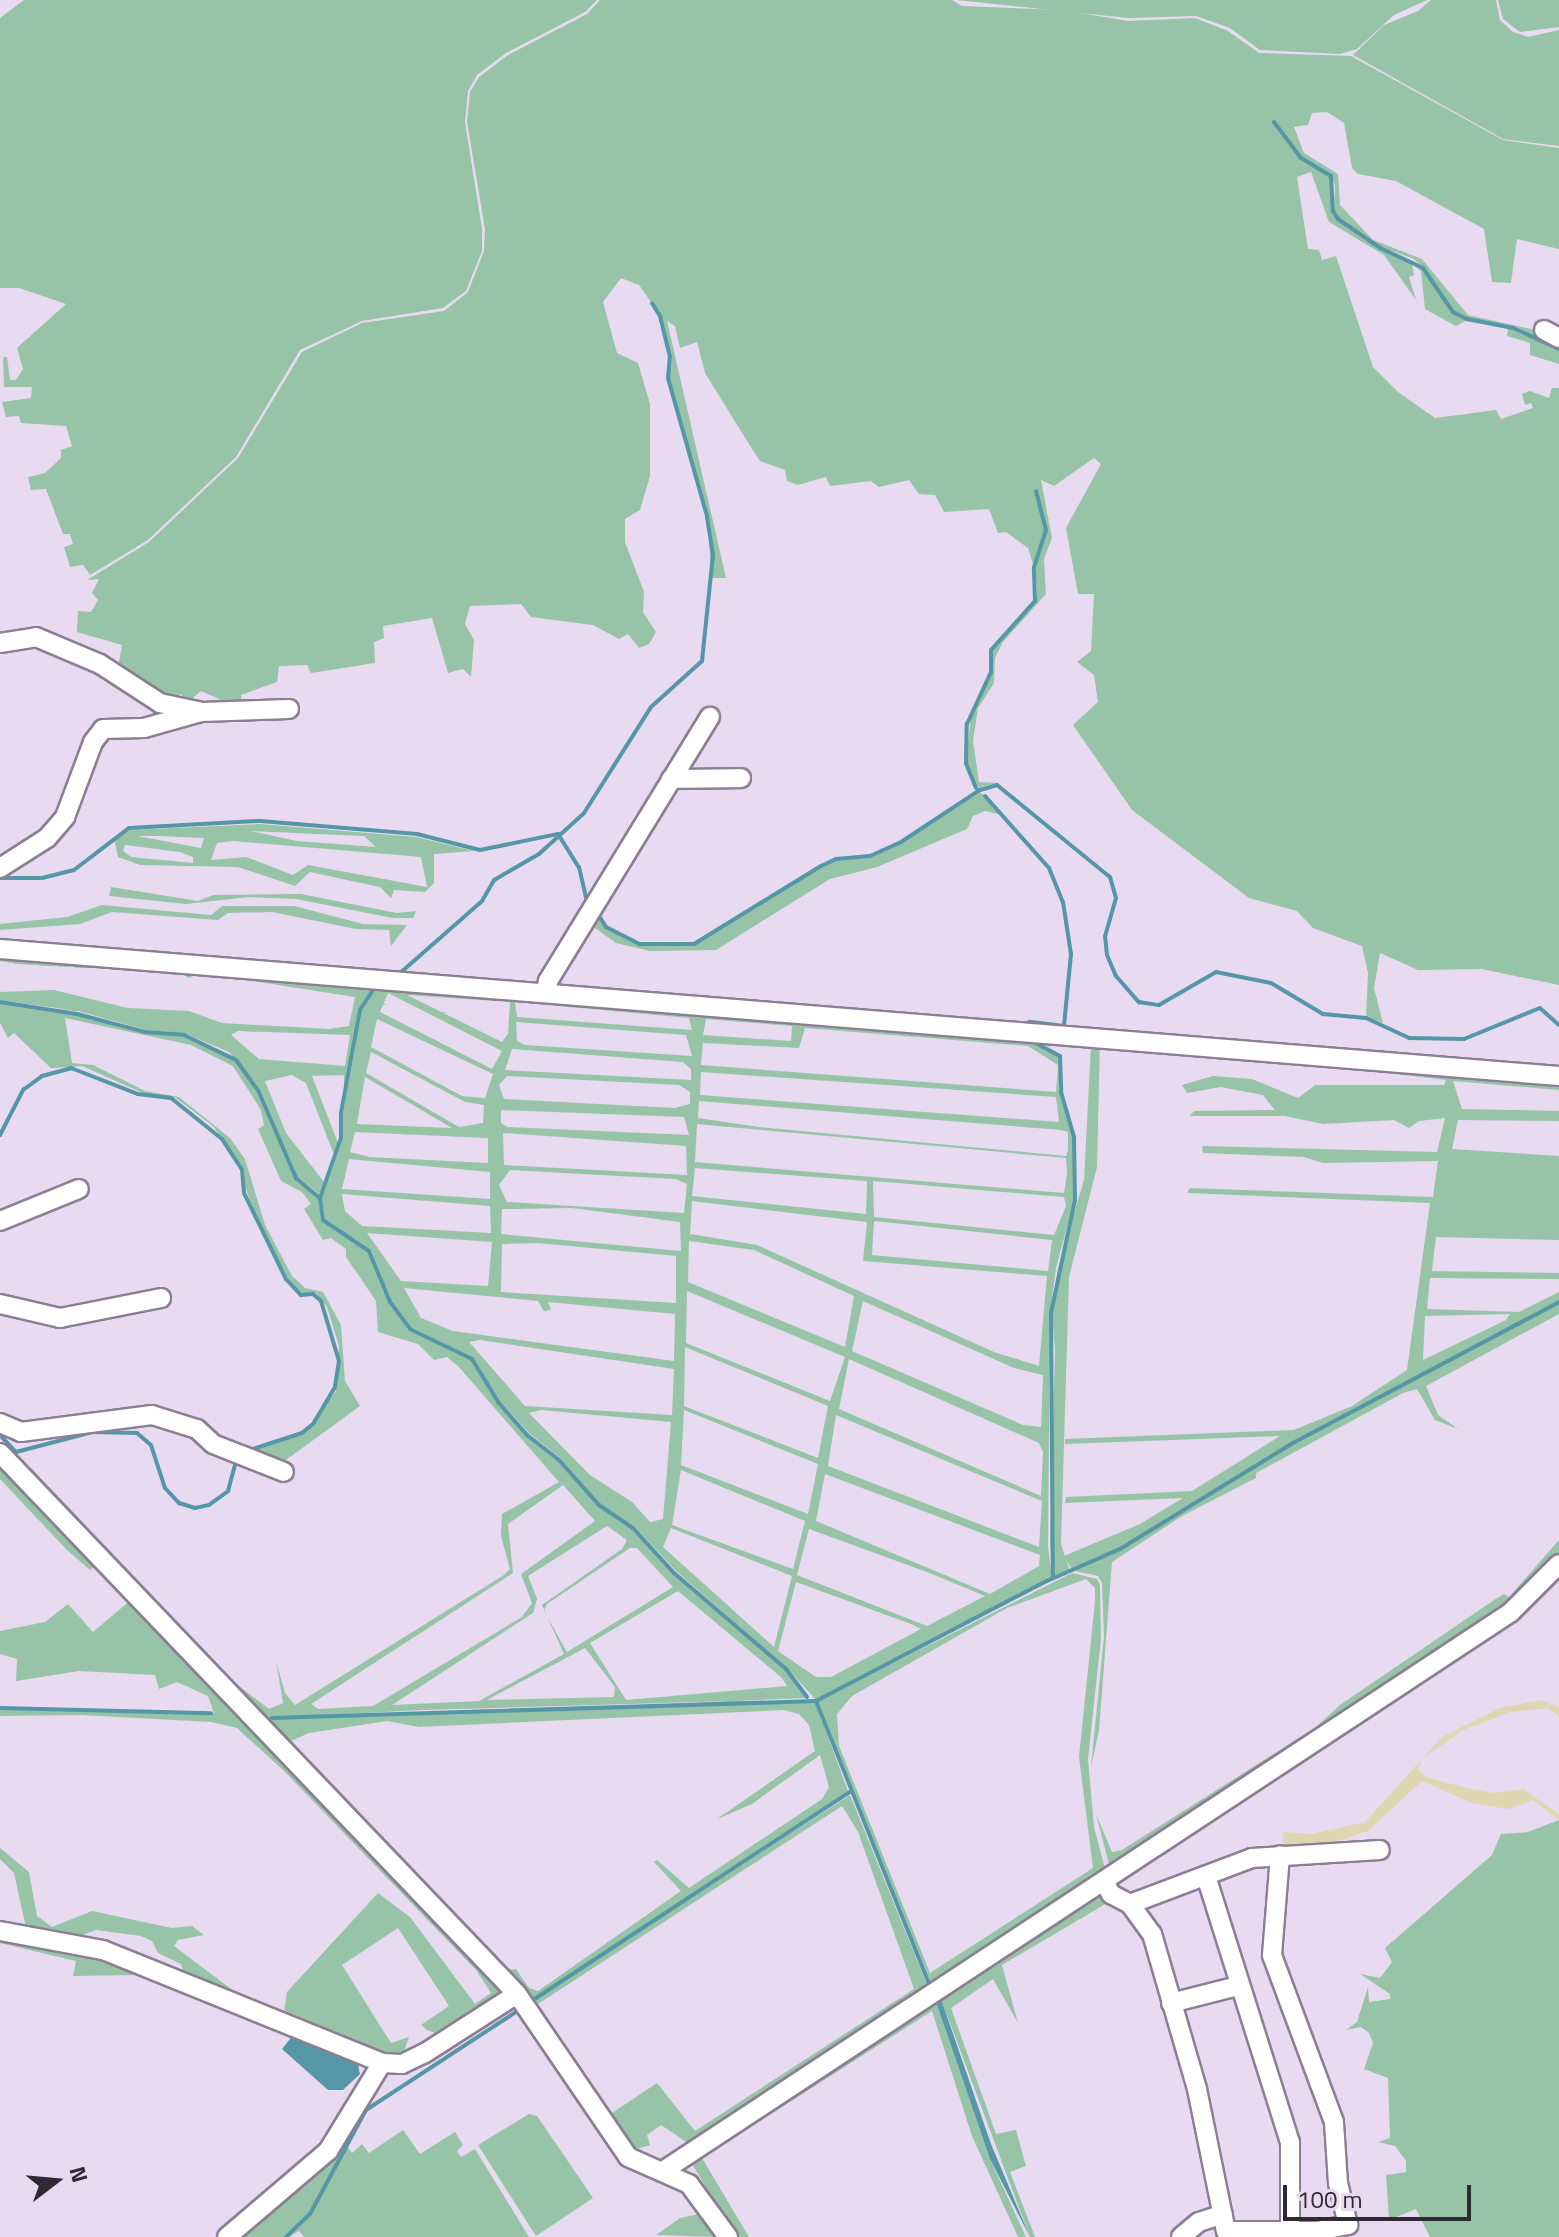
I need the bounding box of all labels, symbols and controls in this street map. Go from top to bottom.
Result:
north arrow [16,2141,96,2221]
text: N [61,2162,98,2186]
scale bar [1287,2169,1475,2219]
text: 100 m [1297,2181,1363,2217]

